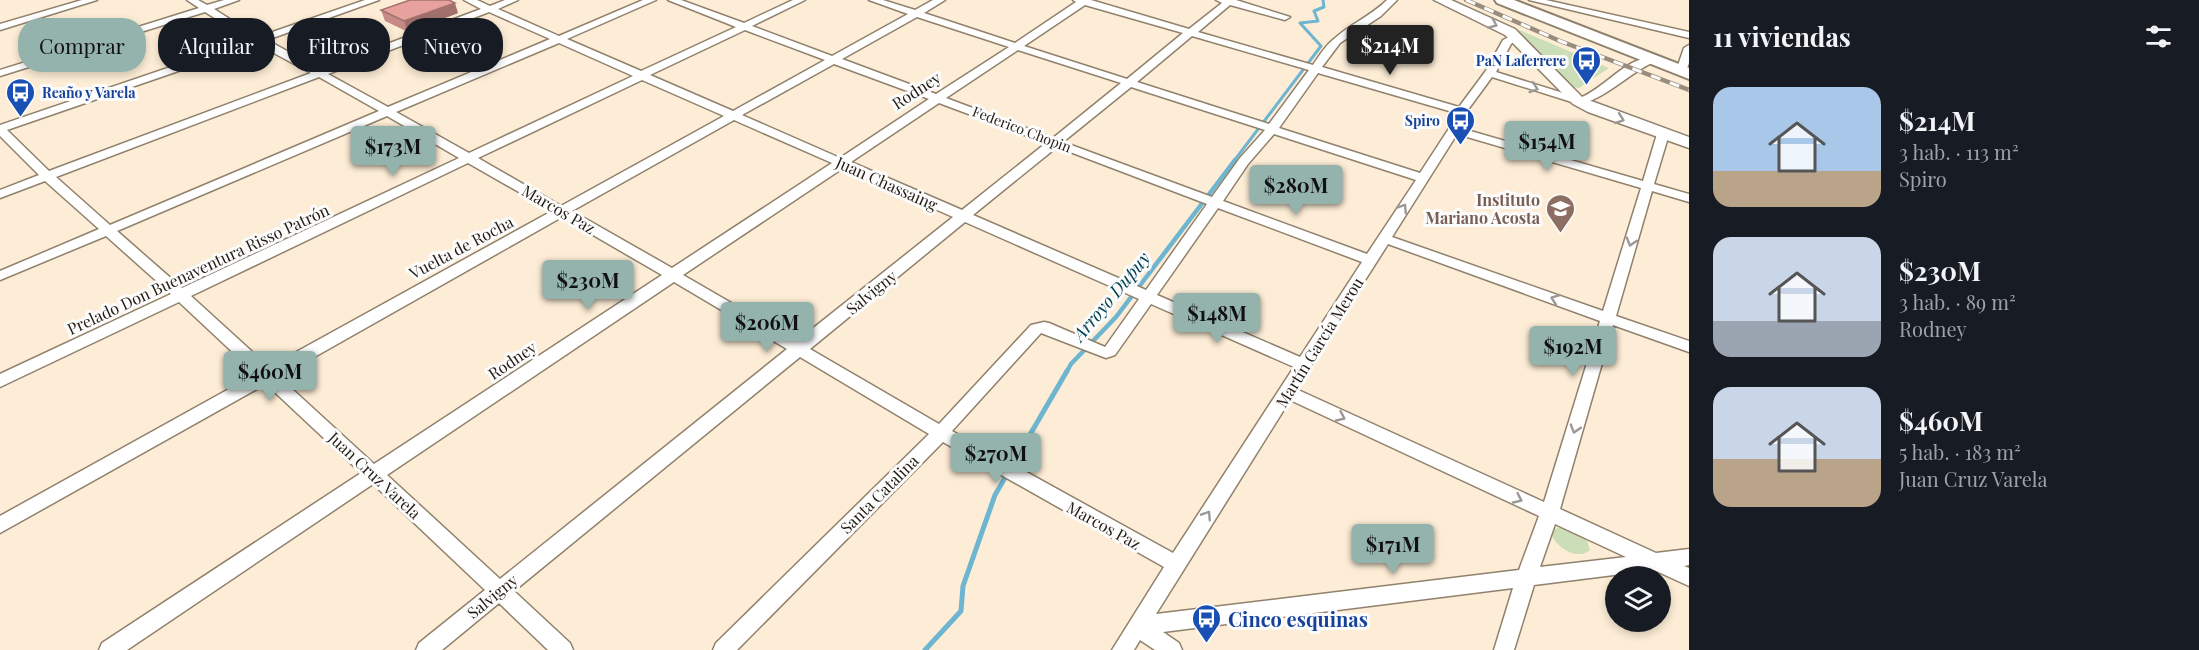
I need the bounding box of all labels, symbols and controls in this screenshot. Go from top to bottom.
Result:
one-way arrow [1487,16,1498,28]
chip: Comprar [18,18,146,72]
chip: Alquilar [158,18,275,72]
chip: Filtros [287,18,390,72]
chip: Nuevo [402,18,503,72]
text: 11 viviendas [1713,19,1851,54]
icon: filters [2142,20,2175,53]
pin: $214M [1348,25,1432,76]
text: $214M [1361,31,1419,58]
bus stop icon: PaN Laferrere [1571,44,1603,86]
place label: PaN Laferrere [1476,51,1566,70]
street label: Rodney [888,66,944,114]
bus stop icon: Reaño y Varela [5,76,37,118]
one-way arrow [1528,81,1539,93]
place label: Reaño y Varela [42,83,136,102]
street label: Federico Chopin [970,101,1075,157]
text: $214M [1899,103,1975,138]
bus stop icon: Spiro [1445,104,1477,146]
place label: Spiro [1405,111,1440,130]
one-way arrow [1614,111,1625,124]
icon: home [1761,111,1833,183]
pin: $154M [1505,121,1589,172]
pin: $173M [351,126,435,177]
text: $154M [1518,127,1576,154]
text: $173M [365,132,421,159]
text: 3 hab. · 113 m² [1899,138,2019,165]
street label: Juan Chassaing [832,151,942,215]
pin: $280M [1254,165,1338,216]
text: Spiro [1899,165,1947,192]
text: $280M [1264,171,1328,198]
street label: Marcos Paz [519,180,600,239]
place label: Instituto Mariano Acosta [1425,189,1541,228]
school or university icon: Instituto Mariano Acosta [1545,192,1577,234]
street label: Prelado Don Buenaventura Risso Patrón [64,199,333,339]
one-way arrow [1395,204,1407,214]
street label: Vuelta de Rocha [404,211,517,284]
one-way arrow [1626,236,1638,247]
water label: Arroyo Dupuy [1065,246,1155,347]
text: $230M [1899,253,1981,288]
pin: $230M [546,260,630,311]
icon: home [1761,261,1833,333]
street label: Salvigny [841,265,901,319]
text: $230M [556,266,620,293]
street label: Martín García Merou [1270,273,1368,411]
text: 3 hab. · 89 m² [1899,288,2016,315]
pin: $148M [1175,293,1259,344]
one-way arrow [1550,294,1561,307]
text: $148M [1187,299,1247,326]
pin: $206M [725,302,809,353]
text: $206M [735,308,799,335]
text: Rodney [1899,315,1966,342]
pin: $192M [1531,326,1615,377]
text: $192M [1543,332,1603,359]
street label: Rodney [484,336,540,384]
pin: $460M [228,351,312,402]
text: $460M [238,357,302,384]
text: $460M [1899,403,1983,438]
one-way arrow [1335,409,1346,421]
icon: home [1761,411,1833,483]
one-way arrow [1570,423,1582,434]
street label: Juan Cruz Varela [324,426,426,523]
pin: $270M [954,433,1038,484]
text: 5 hab. · 183 m² [1899,438,2021,465]
text: $270M [965,439,1027,466]
street label: Santa Catalina [835,450,923,538]
text: Juan Cruz Varela [1899,465,2047,492]
one-way arrow [1511,492,1522,504]
street label: Marcos Paz [1063,496,1145,554]
one-way arrow [1200,511,1211,522]
pin: $171M [1351,524,1435,575]
text: $171M [1366,530,1420,557]
map controls [1605,566,1671,632]
button: layers [1605,566,1671,632]
street label: Salvigny [462,569,522,623]
bus stop icon: Cinco esquinas [1191,602,1223,644]
place label: Cinco esquinas [1228,605,1368,632]

